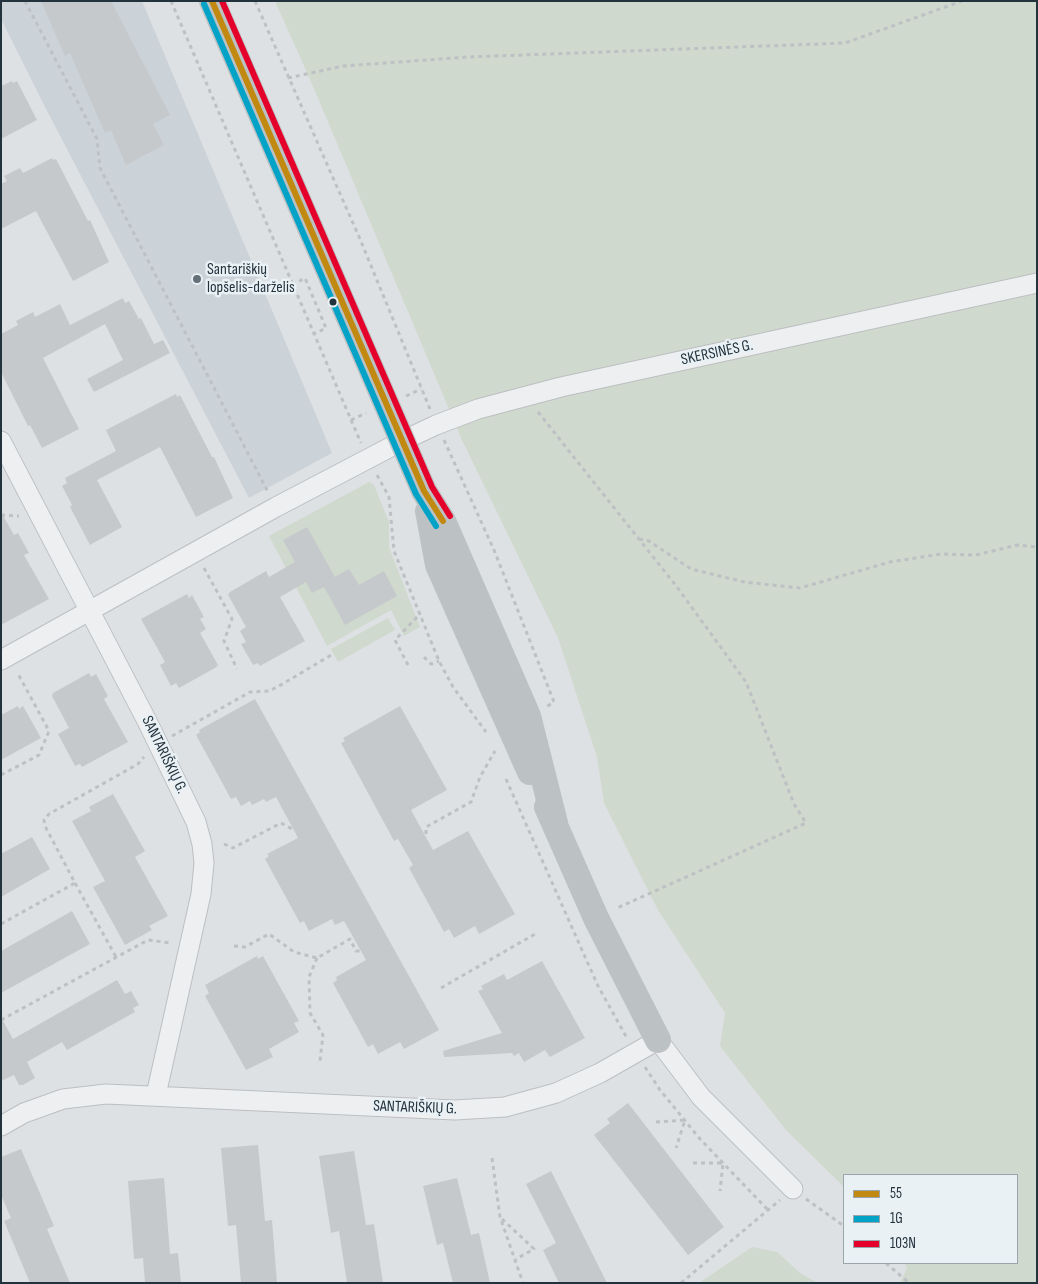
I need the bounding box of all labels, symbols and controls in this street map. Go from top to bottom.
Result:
place label: Santariškių lopšelis-darželis [207,260,295,298]
marker: Santariškių lopšelis-darželis [191,273,203,285]
unlabelled marker [328,297,338,307]
street label: SKERSINĖS G. [679,336,755,370]
street label: SANTARIŠKIŲ G. [137,713,191,797]
street label: SANTARIŠKIŲ G. [373,1097,457,1119]
legend [843,1174,1018,1264]
text: 55 [890,1184,902,1203]
text: 1G [890,1209,903,1228]
text: 103N [890,1234,916,1253]

